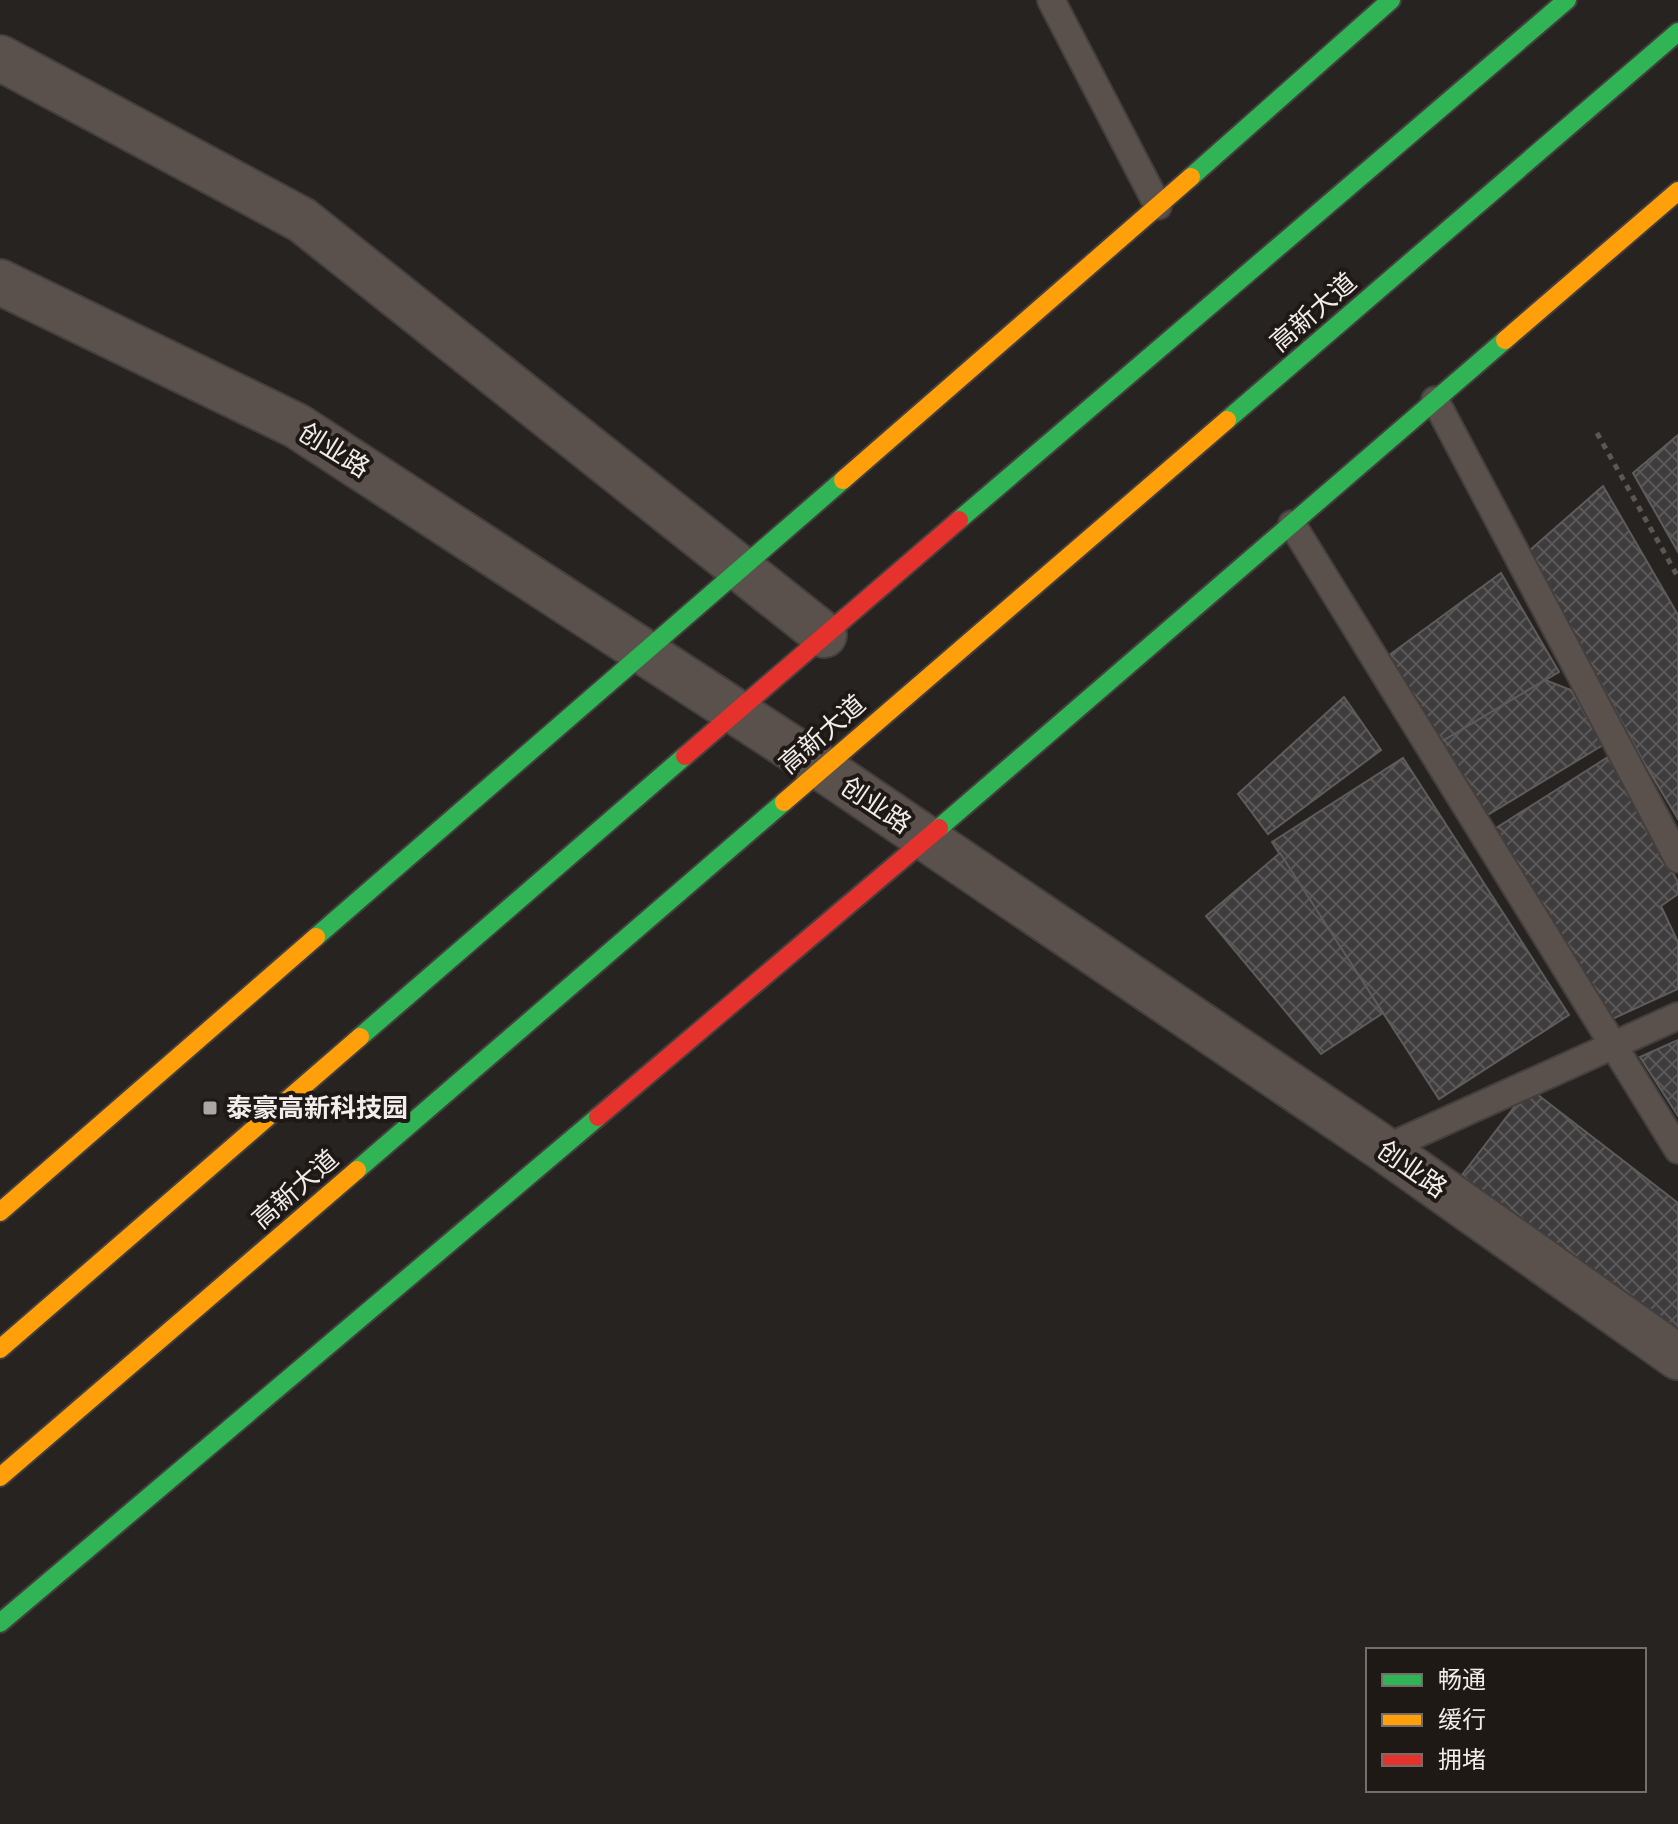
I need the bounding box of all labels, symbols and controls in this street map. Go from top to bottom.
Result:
street label: 高新大道 [1265,267,1365,360]
street label: 创业路 [291,417,374,487]
street label: 高新大道 [774,689,874,782]
street label: 创业路 [833,772,916,843]
place label: 泰豪高新科技园 [226,1094,408,1127]
marker: 泰豪高新科技园 [201,1099,219,1117]
street label: 创业路 [1369,1135,1452,1207]
street label: 高新大道 [247,1144,347,1237]
legend [1366,1648,1646,1792]
text: 畅通 [1438,1667,1486,1697]
text: 缓行 [1438,1707,1486,1737]
text: 拥堵 [1438,1747,1486,1777]

